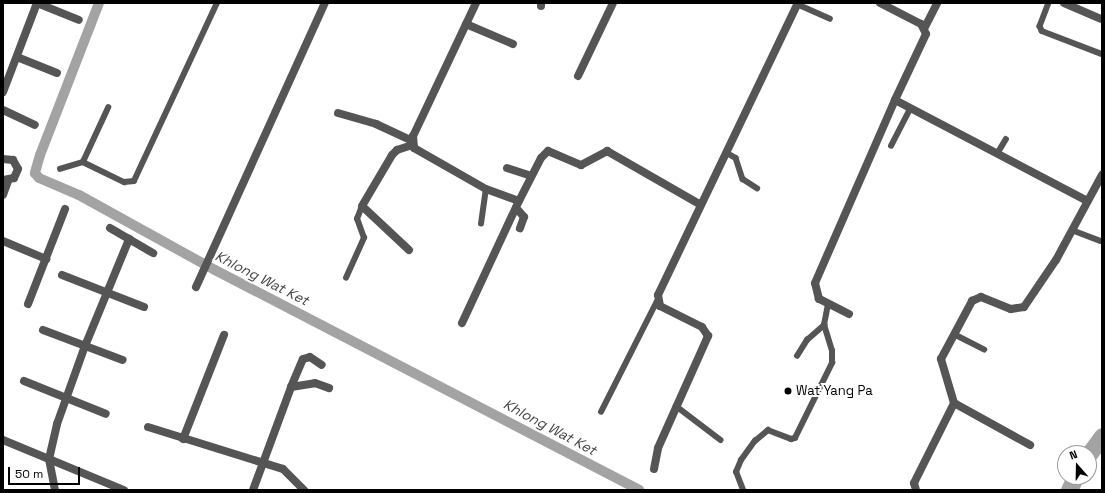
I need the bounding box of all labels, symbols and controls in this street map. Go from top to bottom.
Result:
water label: Khlong Wat Ket [212,247,312,309]
place label: Wat Yang Pa [796,383,873,399]
marker: Wat Yang Pa [783,386,793,396]
water label: Khlong Wat Ket [501,395,599,459]
north arrow [1057,445,1097,485]
text: N [1067,447,1079,463]
scale bar [10,459,82,485]
text: 50 m [15,466,43,482]

